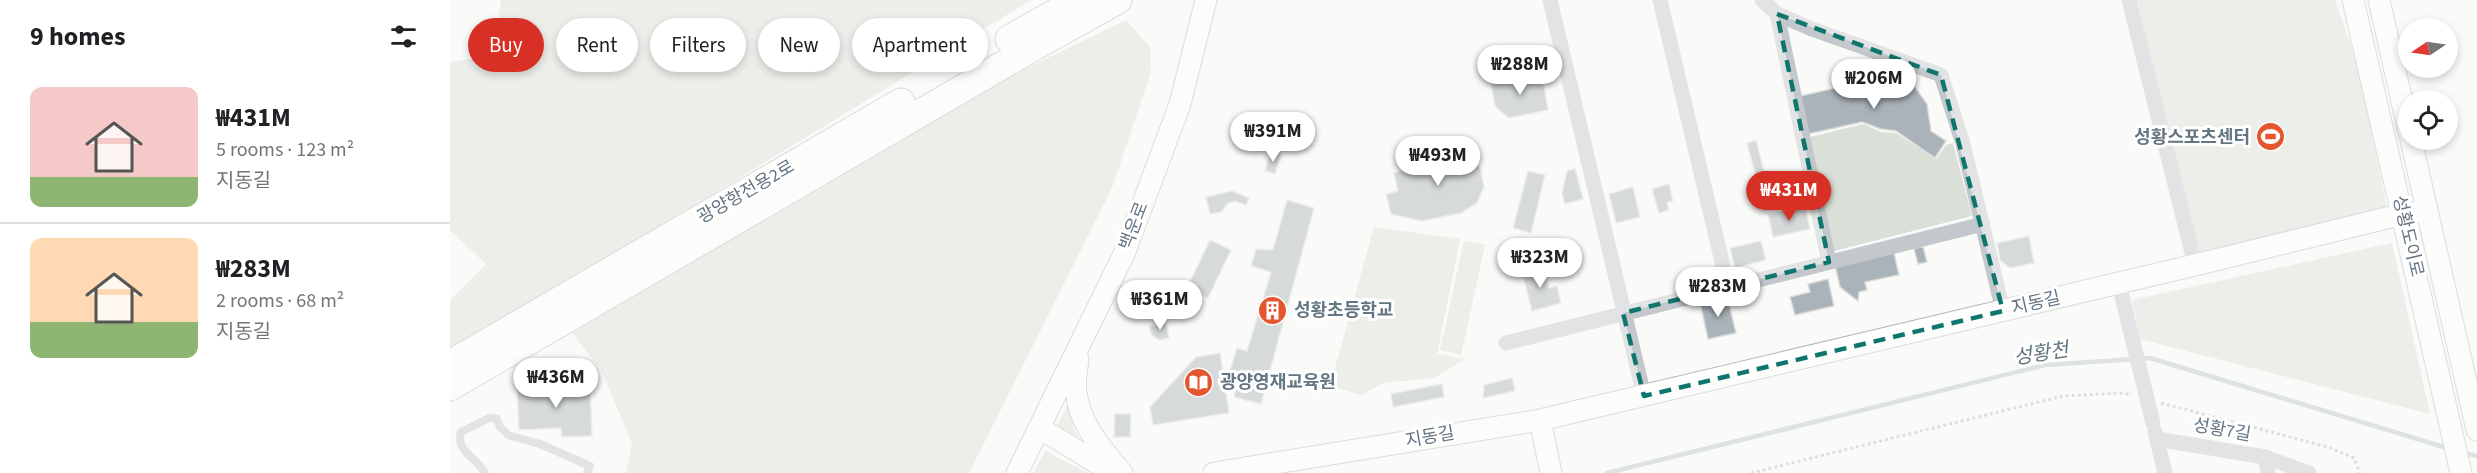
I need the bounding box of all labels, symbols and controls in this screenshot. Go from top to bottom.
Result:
text: 9 homes [30,18,125,55]
chip: Buy [468,18,544,72]
chip: Rent [556,18,638,72]
chip: Filters [650,18,746,72]
chip: New [758,18,840,72]
chip: Apartment [852,18,988,72]
north arrow [2398,18,2458,78]
map controls [2398,18,2458,150]
icon: filters [387,20,420,53]
pin: ₩288M [1478,45,1562,96]
text: ₩288M [1491,50,1549,78]
pin: ₩206M [1832,59,1916,110]
text: ₩206M [1845,64,1903,92]
button: locate [2398,90,2458,150]
text: ₩431M [216,99,291,136]
icon: home [78,111,150,183]
pin: ₩391M [1231,112,1315,163]
text: ₩391M [1244,117,1302,145]
sports icon: 성황스포츠센터 [2255,121,2287,153]
place label: 성황스포츠센터 [2134,125,2250,150]
text: 5 rooms · 123 m² [216,136,354,164]
pin: ₩493M [1396,136,1480,187]
text: ₩493M [1409,141,1467,169]
street label: 광양항전용2로 [693,154,799,230]
text: 지동길 [216,167,271,195]
pin: ₩431M [1747,171,1831,222]
text: ₩431M [1760,176,1818,204]
street label: 성황도이로 [2387,193,2429,279]
street label: 백운로 [1113,198,1155,254]
pin: ₩323M [1498,238,1582,289]
text: ₩323M [1511,243,1569,271]
text: ₩283M [216,250,291,287]
icon: home [78,262,150,334]
pin: ₩283M [1676,267,1760,318]
text: ₩283M [1689,272,1747,300]
pin: ₩361M [1118,280,1202,331]
text: ₩361M [1131,285,1189,313]
street label: 지동길 [2009,285,2063,321]
text: 2 rooms · 68 m² [216,287,344,315]
building icon: 성황초등학교 [1257,294,1289,326]
place label: 성황초등학교 [1294,298,1393,323]
text: 지동길 [216,318,271,346]
water label: 성황천 [2012,335,2073,372]
pin: ₩436M [514,358,598,409]
text: ₩436M [527,363,585,391]
library icon: 광양영재교육원 [1183,366,1215,398]
place label: 광양영재교육원 [1220,370,1336,395]
street label: 성황7길 [2191,413,2253,447]
street label: 지동길 [1403,420,1457,454]

